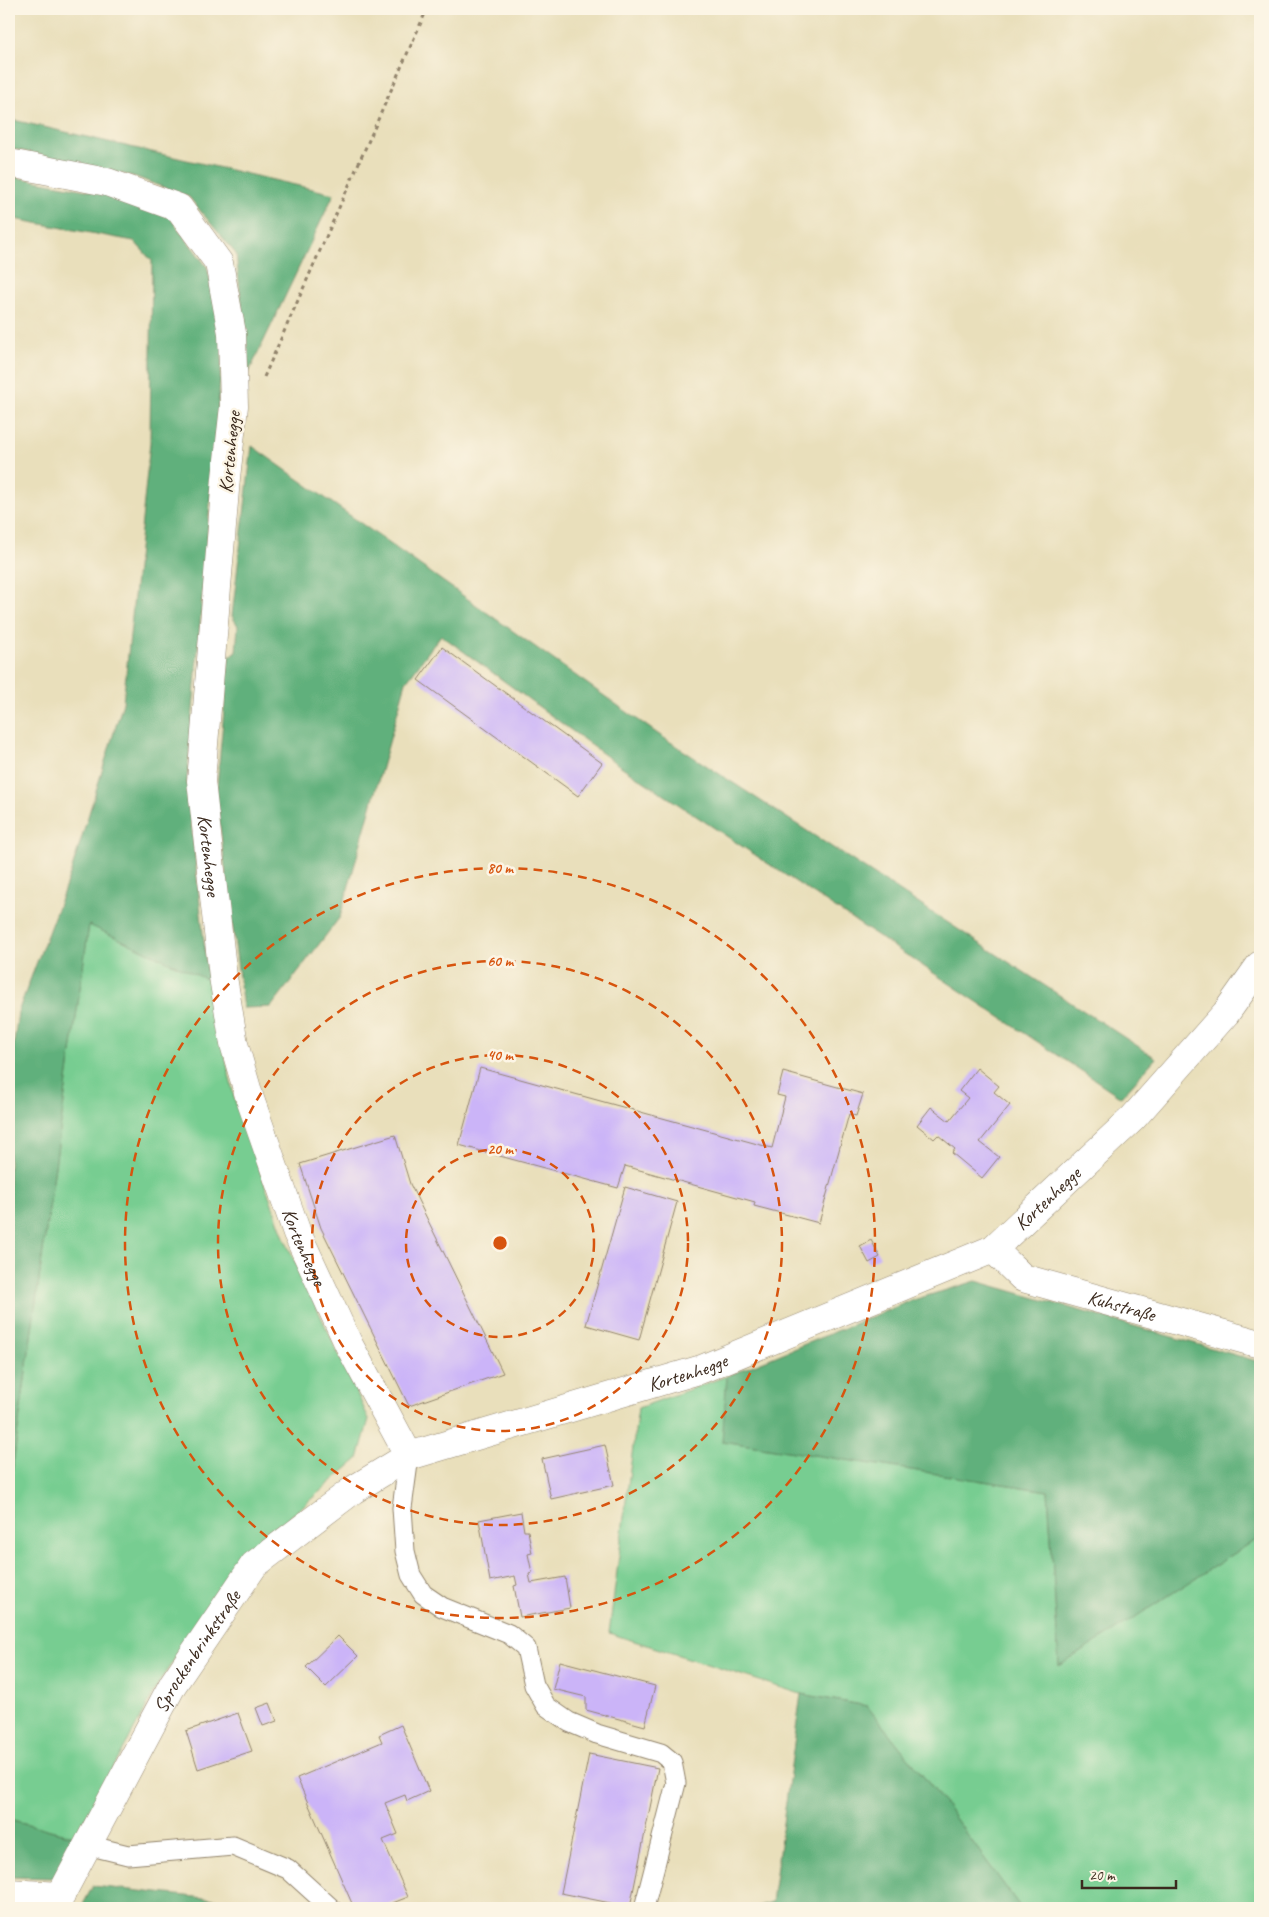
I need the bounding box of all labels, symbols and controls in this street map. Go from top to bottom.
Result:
street label: Kortenhegge [213,409,246,494]
street label: Kortenhegge [192,813,226,899]
text: 80 m [487,859,514,878]
text: 60 m [487,952,514,971]
text: 40 m [487,1046,514,1065]
text: 20 m [487,1140,514,1159]
street label: Kortenhegge [1009,1161,1087,1236]
street label: Kortenhegge [276,1205,332,1291]
centre of rings [491,1234,509,1252]
street label: Kuhstraße [1085,1285,1159,1328]
street label: Kortenhegge [645,1347,732,1397]
street label: Sprockenbrinkstraße [148,1584,247,1717]
scale bar [1082,1857,1175,1889]
text: 20 m [1089,1866,1116,1885]

